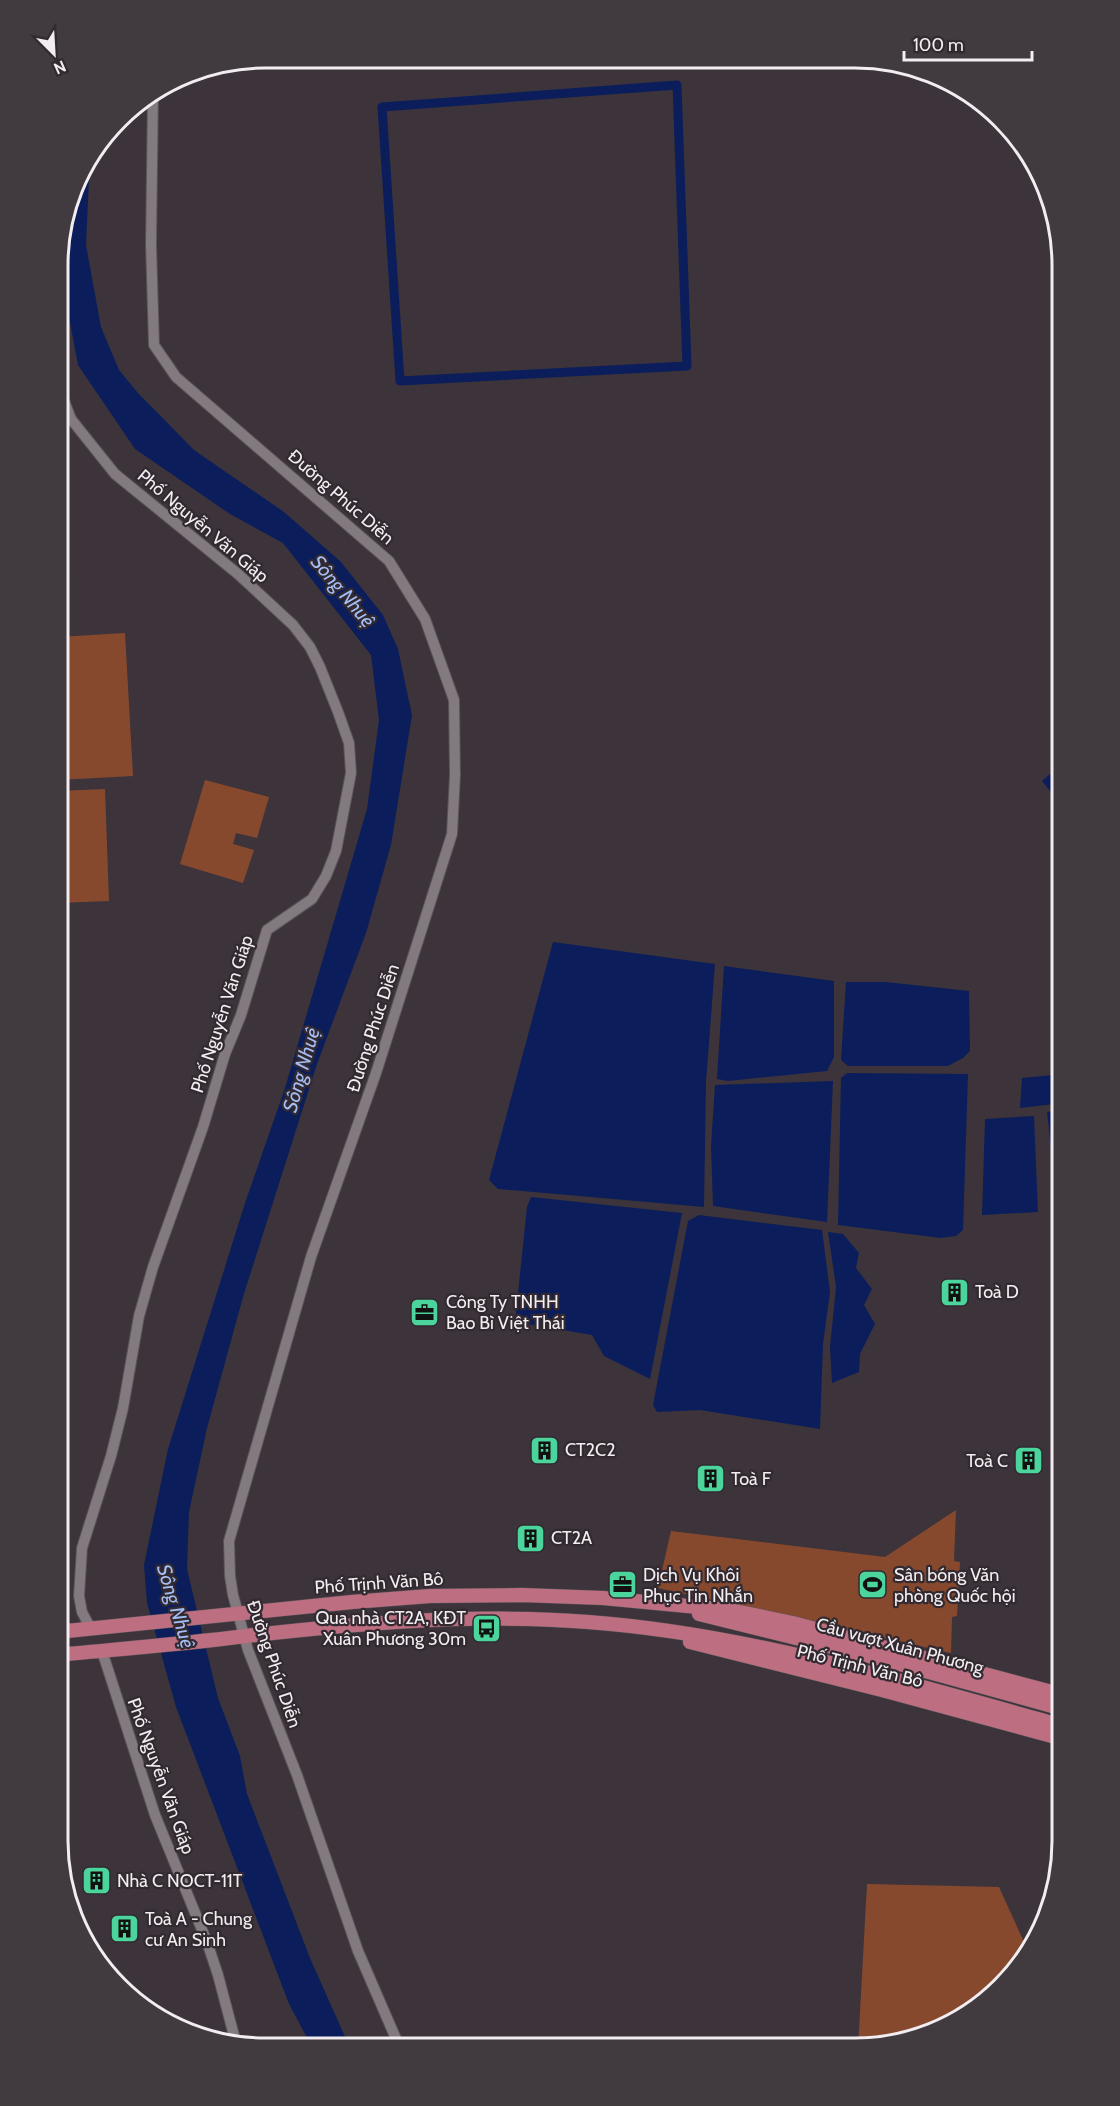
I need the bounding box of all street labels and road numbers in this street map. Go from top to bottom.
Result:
street label: Đường Phúc Diễn [284,445,398,549]
street label: Phố Nguyễn Văn Giáp [133,465,273,587]
street label: Phố Nguyễn Văn Giáp [186,932,258,1096]
street label: Đường Phúc Diễn [342,961,404,1095]
street label: Phố Trịnh Văn Bô [314,1568,444,1598]
street label: Đường Phúc Diễn [242,1597,306,1731]
street label: Cầu vượt Xuân Phương [814,1613,987,1679]
street label: Phố Trịnh Văn Bô [795,1640,925,1692]
street label: Phố Nguyễn Văn Giáp [123,1695,199,1857]

